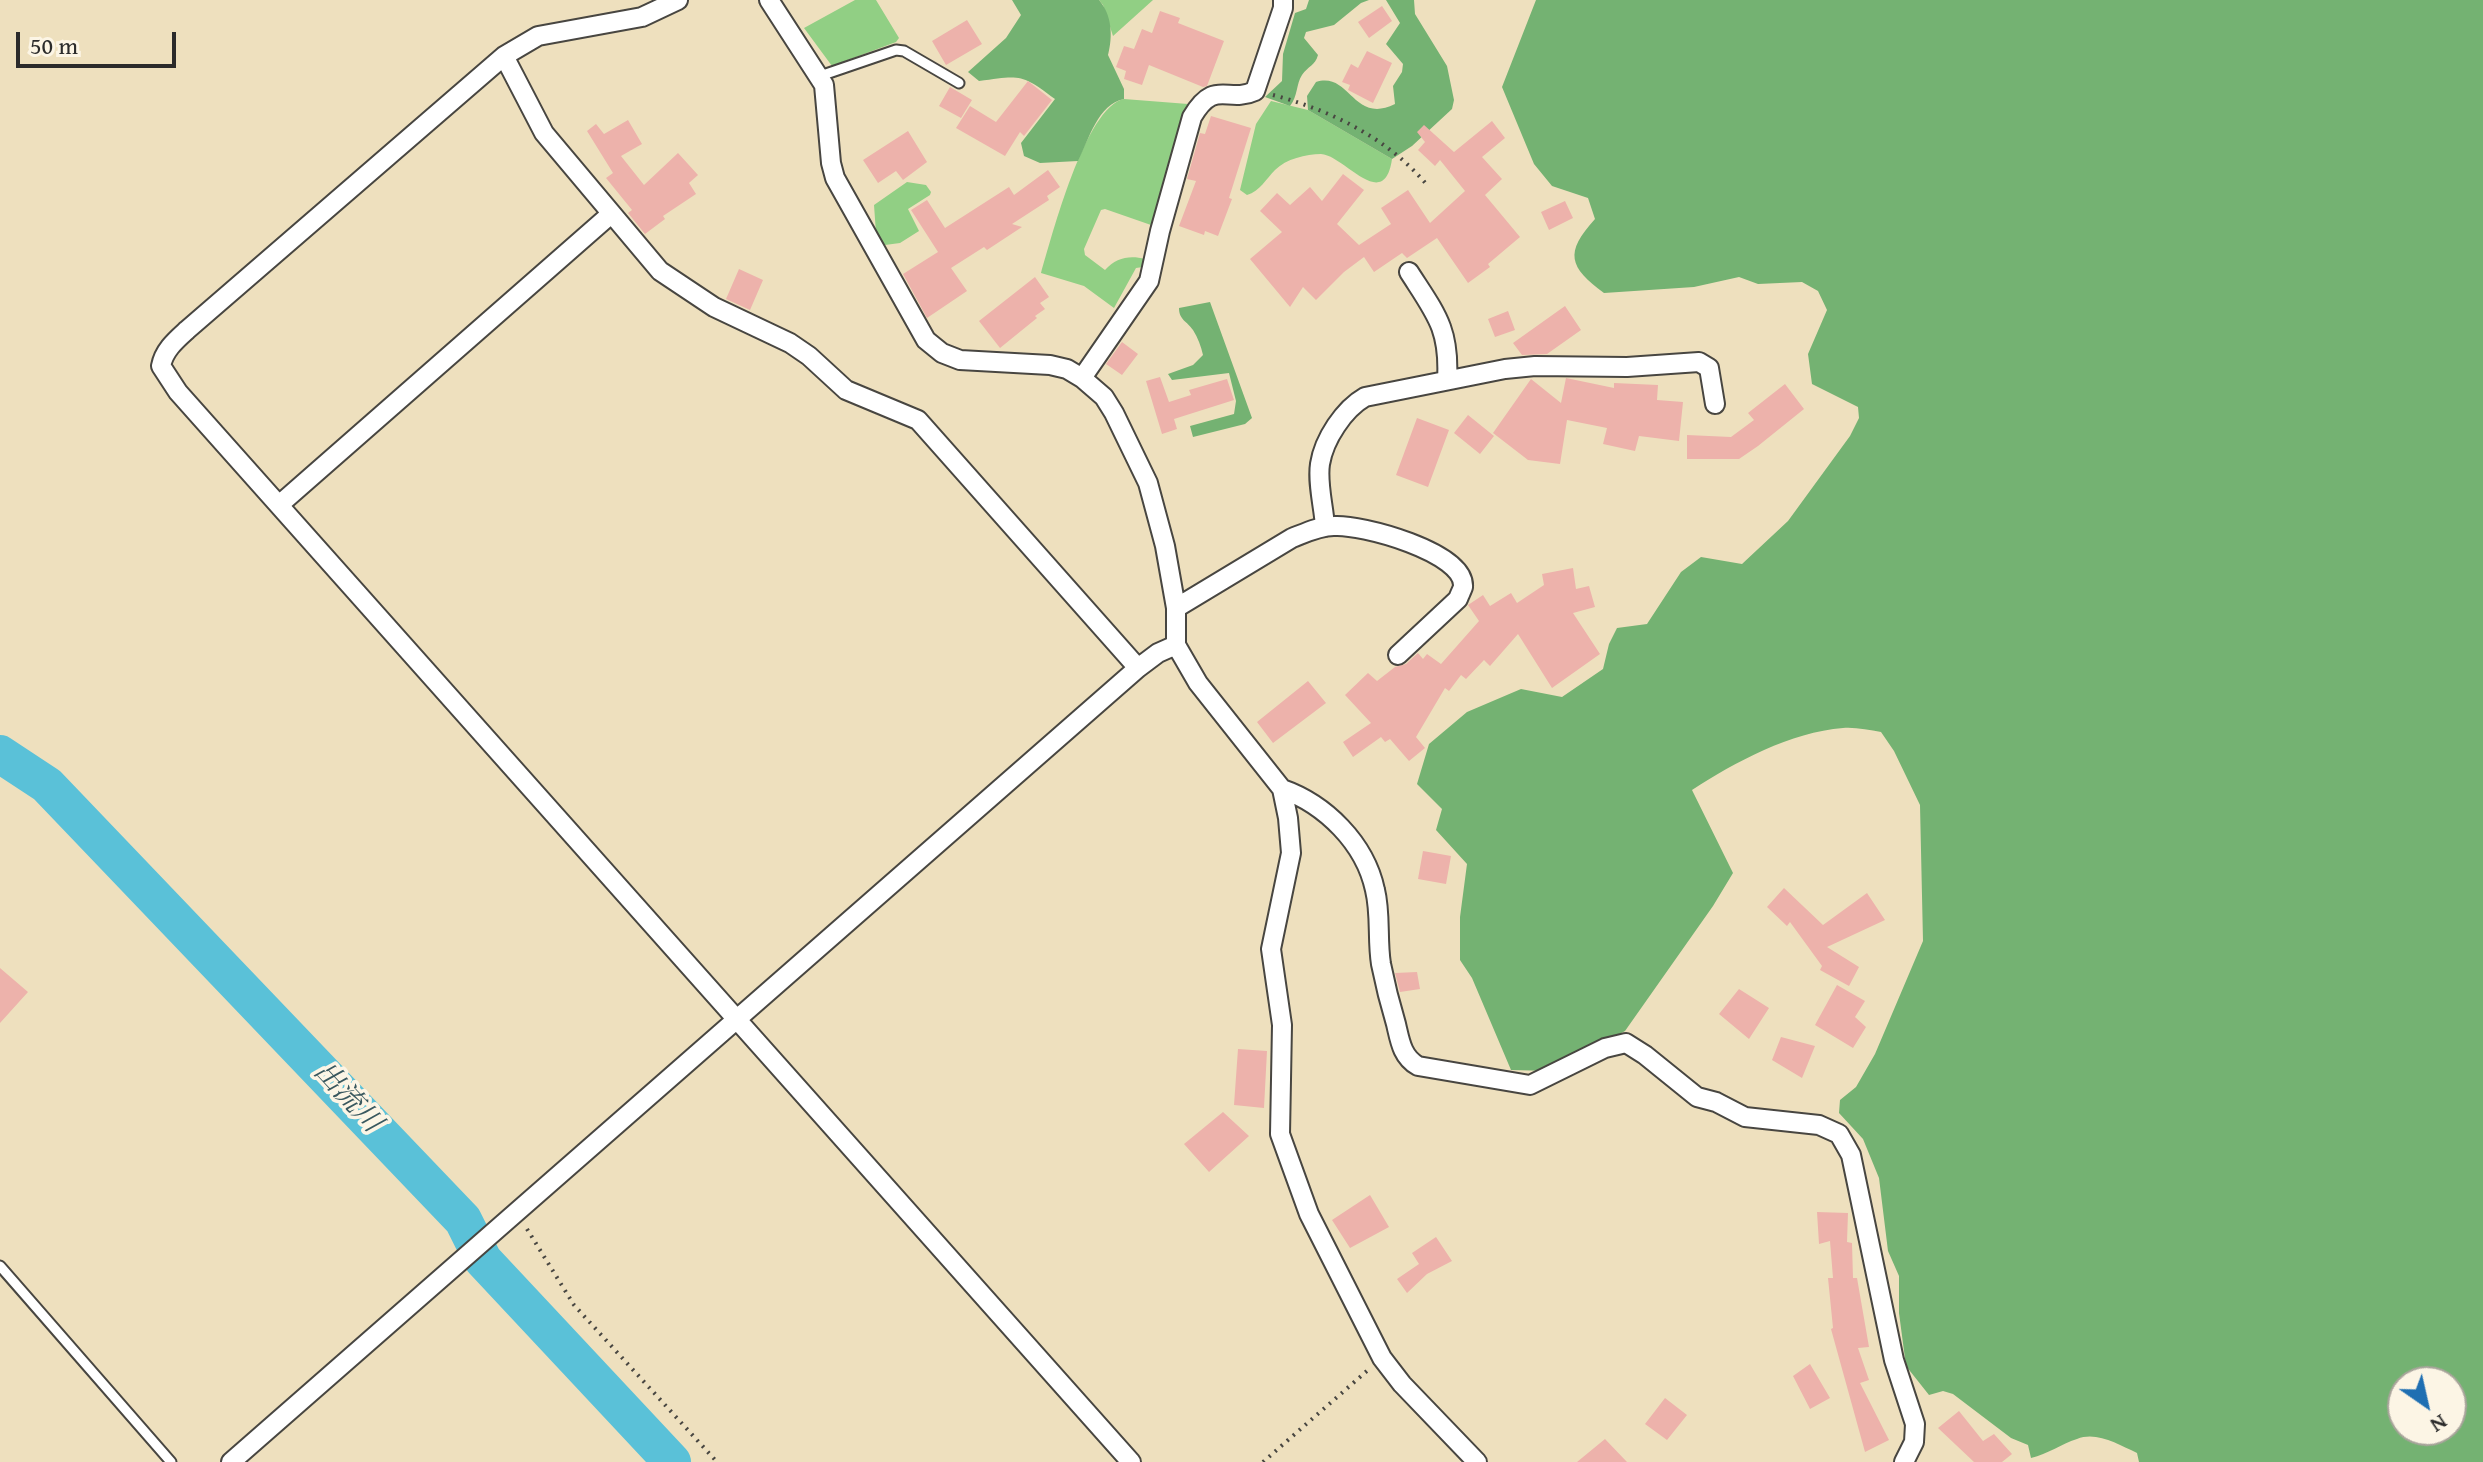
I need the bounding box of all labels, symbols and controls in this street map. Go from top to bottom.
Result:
scale bar [20,16,180,66]
text: 50 m [30,28,78,63]
water label: 出流川 [306,1056,388,1140]
north arrow [2387,1366,2467,1446]
text: N [2424,1407,2454,1442]

